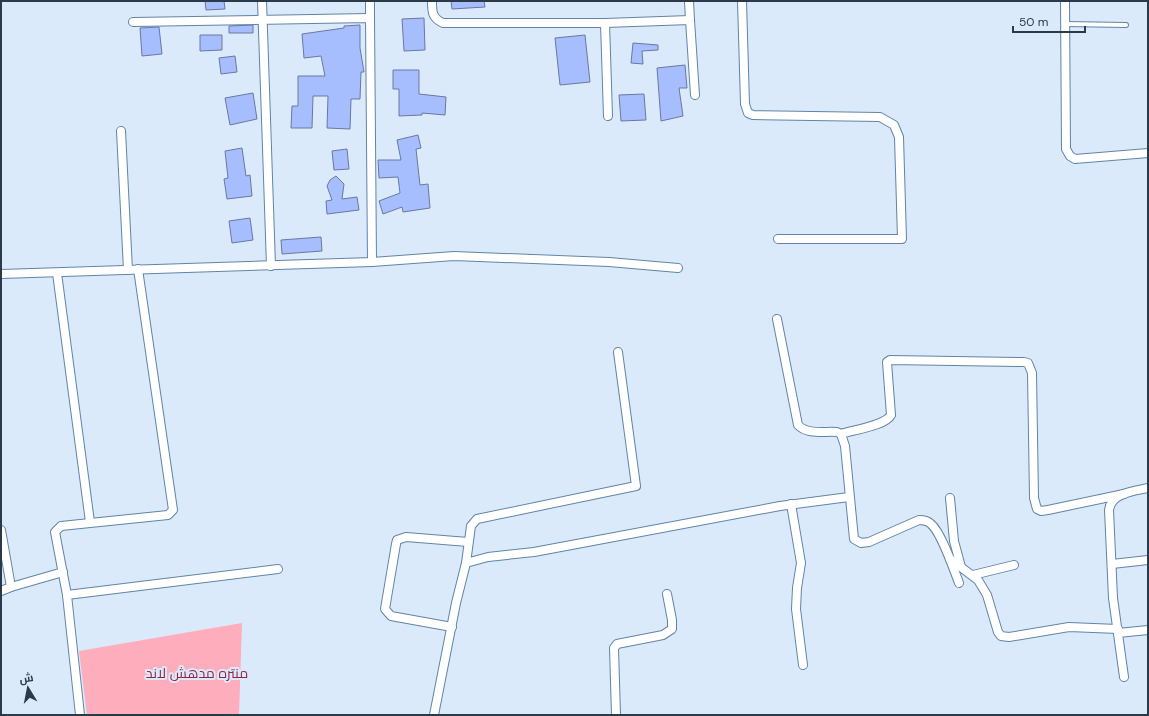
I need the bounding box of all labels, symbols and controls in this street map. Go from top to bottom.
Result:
scale bar [1013,8,1085,34]
text: 50 m [1019,14,1048,30]
park label: منتره مدهش لاند [146,664,248,682]
north arrow [8,668,48,708]
text: ش [18,670,34,686]

